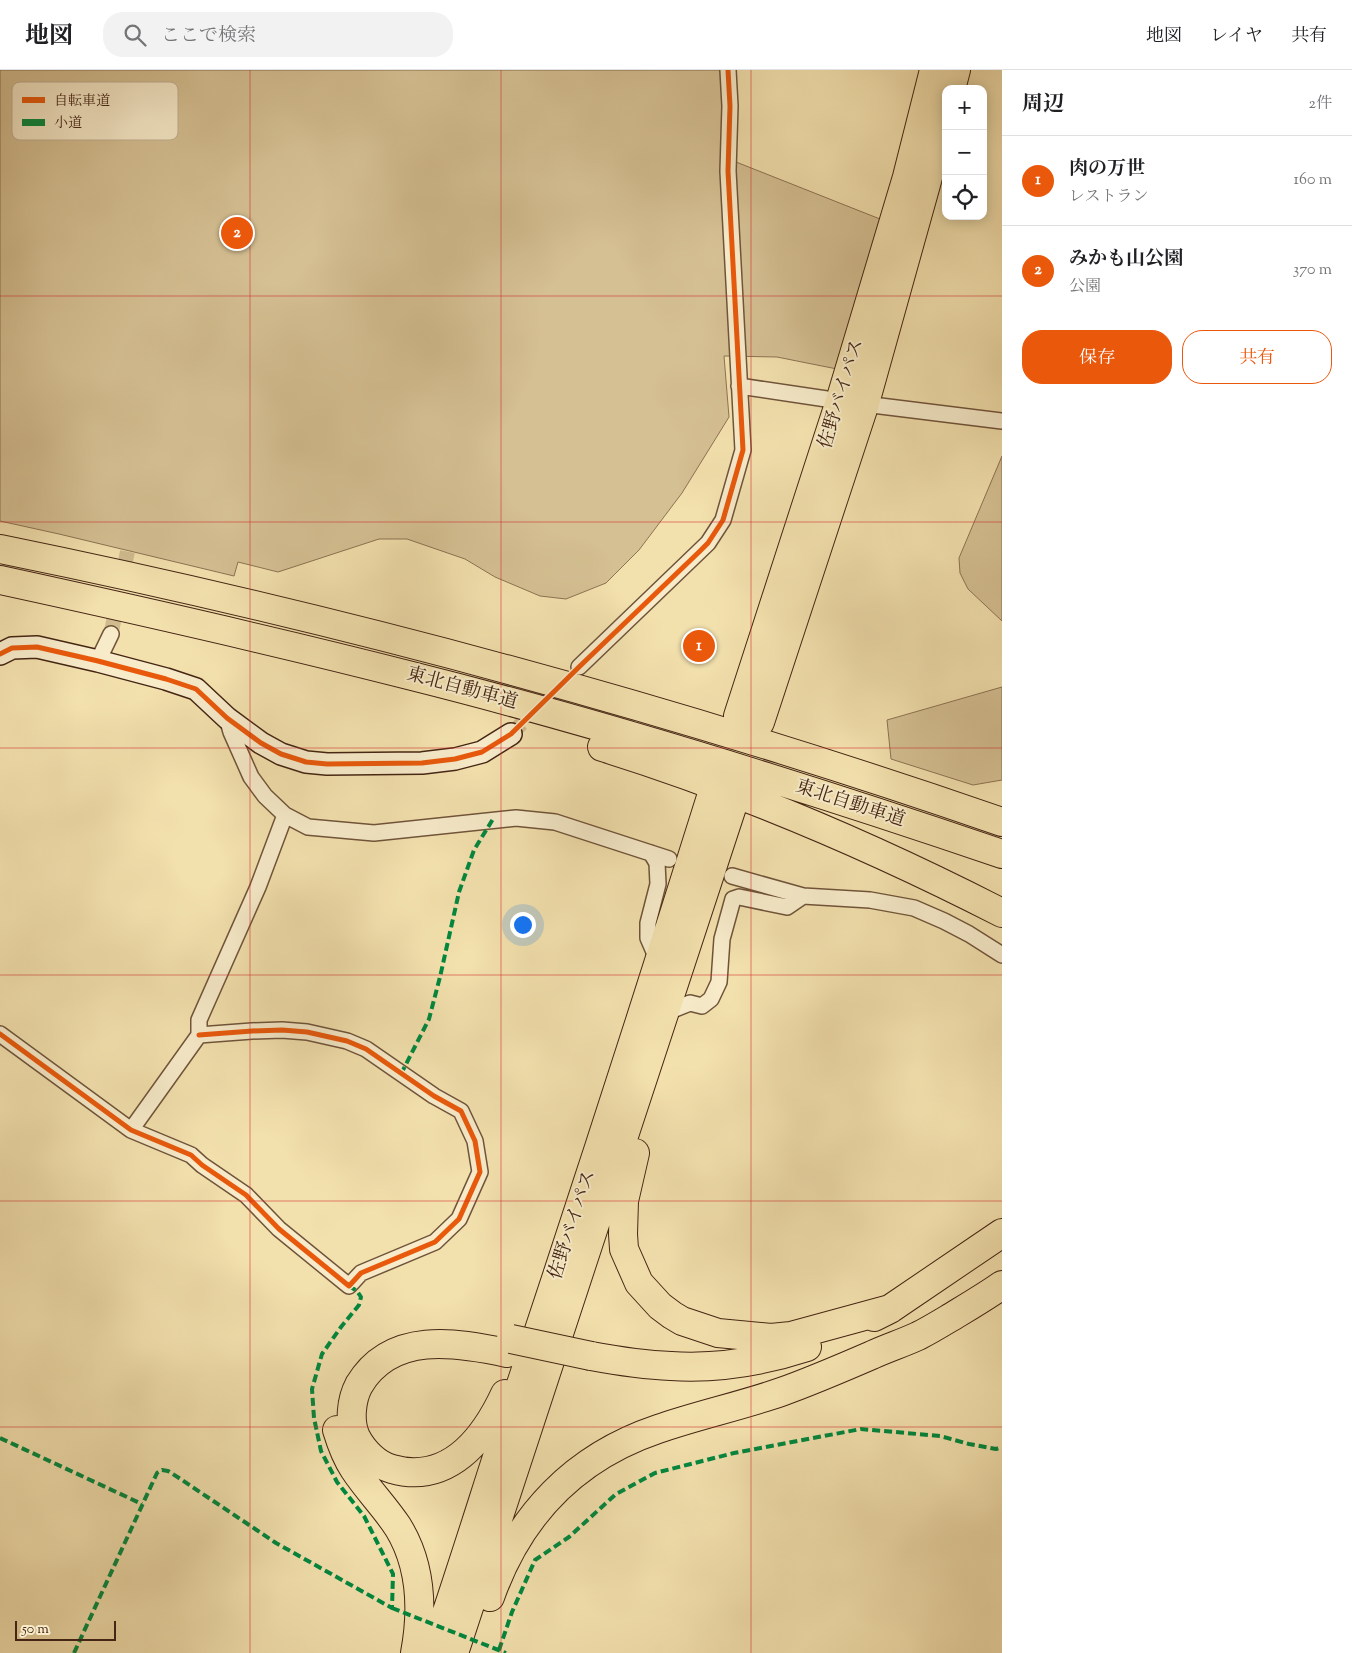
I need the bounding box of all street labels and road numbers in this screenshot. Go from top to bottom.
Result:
street label: 佐野バイパス [812,336,872,452]
street label: 東北自動車道 [403,661,521,717]
street label: 東北自動車道 [792,774,908,834]
street label: 佐野バイパス [543,1167,603,1283]

